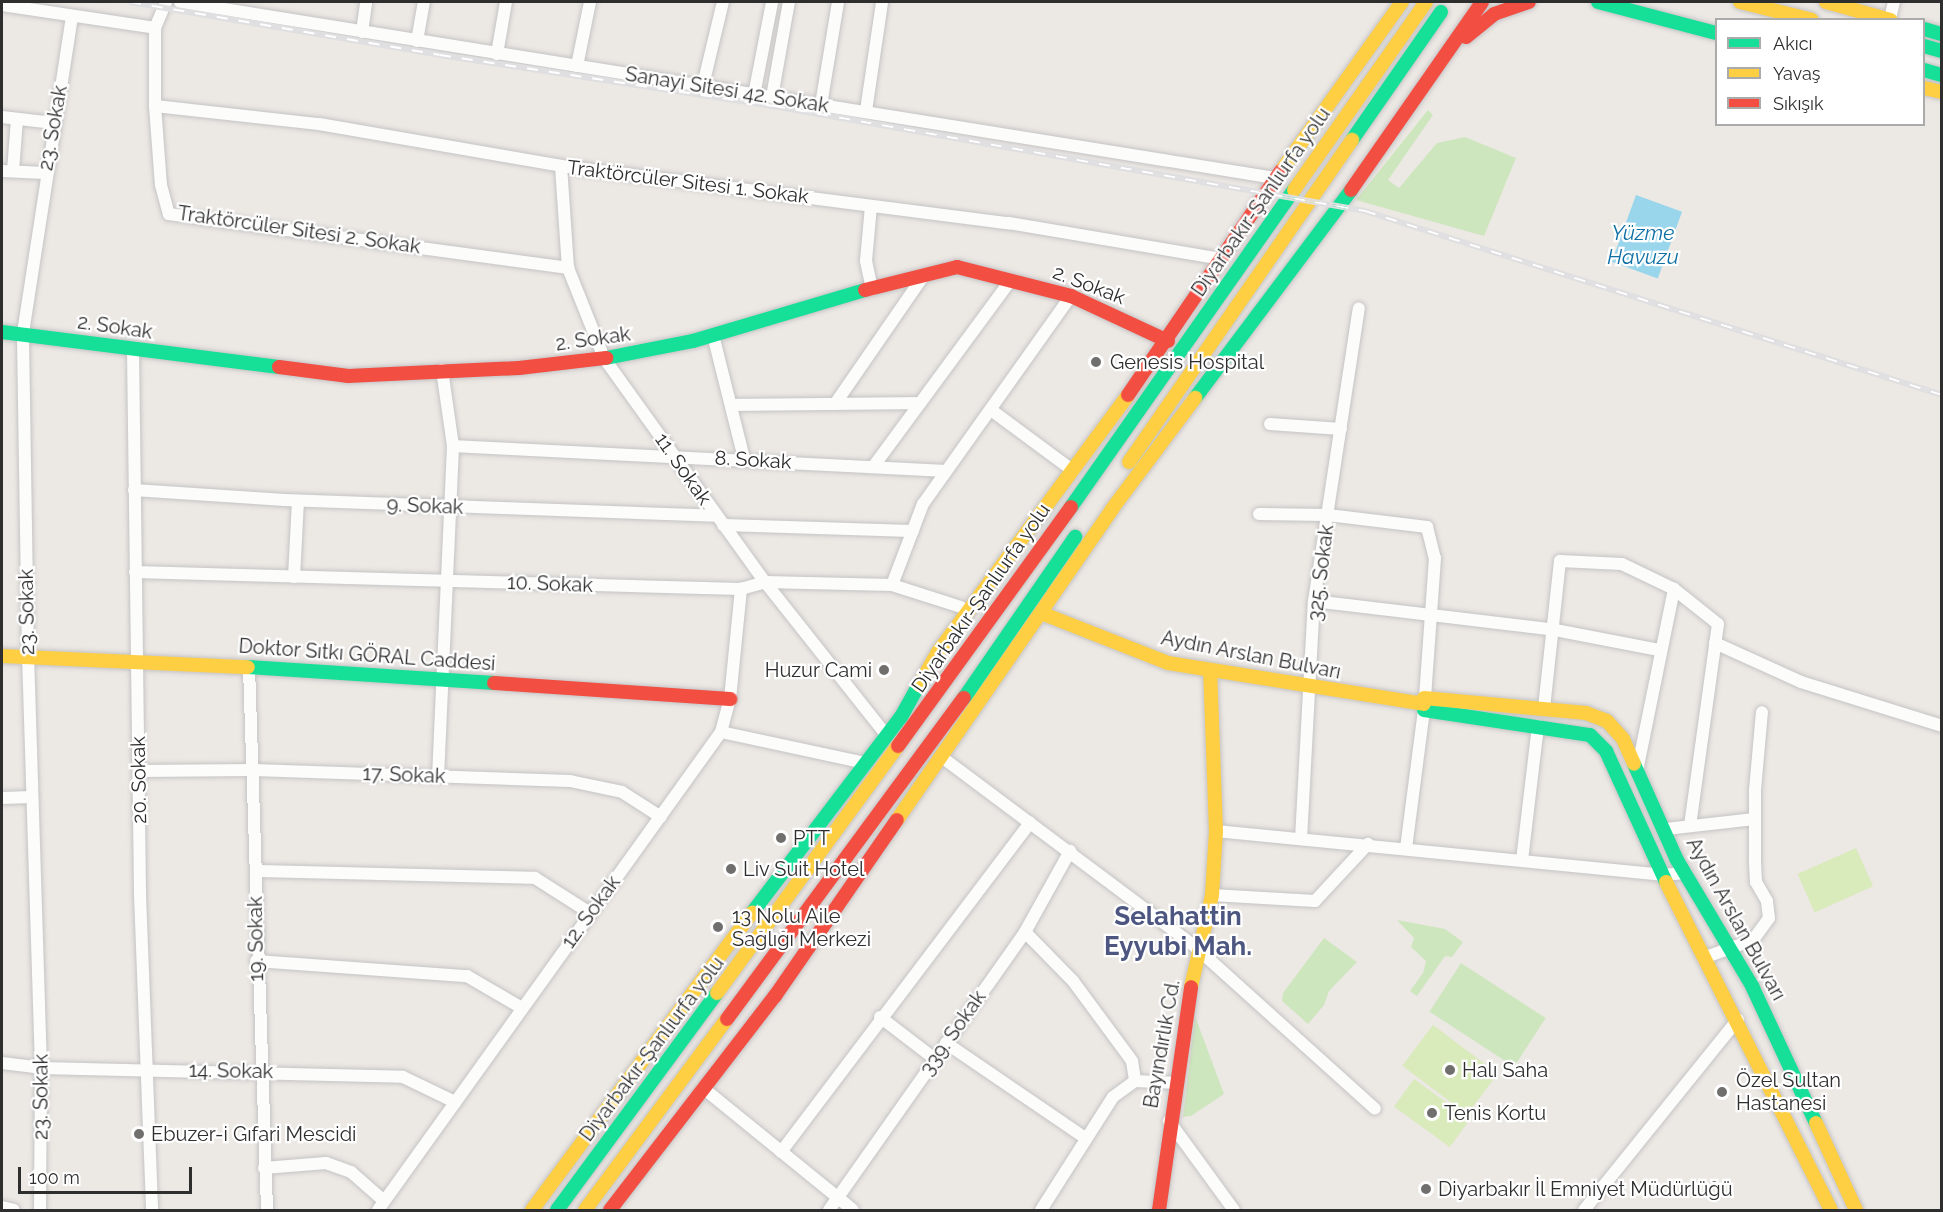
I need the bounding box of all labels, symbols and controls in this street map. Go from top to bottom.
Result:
legend [1715,18,1925,126]
text: Akıcı [1773,33,1812,54]
street label: Sanayi Sitesi 42. Sokak [623,62,831,118]
text: Yavaş [1773,63,1820,84]
street label: 23. Sokak [34,84,72,172]
text: Sıkışık [1773,93,1823,114]
street label: Diyarbakır-Şanlıurfa yolu [1186,103,1336,301]
street label: Traktörcüler Sitesi 1. Sokak [566,155,810,209]
street label: Traktörcüler Sitesi 2. Sokak [176,201,422,259]
water label: Yüzme Havuzu [1607,220,1679,270]
street label: 2. Sokak [1050,260,1128,310]
street label: 2. Sokak [76,310,154,344]
street label: 2. Sokak [554,322,632,356]
place label: Genesis Hospital [1110,350,1264,374]
marker: Genesis Hospital [1087,353,1105,371]
street label: 11. Sokak [650,428,716,510]
street label: 8. Sokak [714,446,792,474]
street label: 9. Sokak [386,493,464,519]
street label: Diyarbakır-Şanlıurfa yolu [906,499,1056,697]
street label: 325. Sokak [1303,523,1339,623]
street label: 23. Sokak [14,569,40,655]
street label: 10. Sokak [507,571,593,597]
street label: Aydın Arslan Bulvarı [1159,626,1343,684]
street label: Doktor Sıtkı GÖRAL Caddesi [237,634,497,676]
place label: Huzur Cami [764,658,872,682]
marker: Huzur Cami [877,663,891,677]
street label: 20. Sokak [126,736,152,824]
street label: 17. Sokak [362,762,446,788]
place label: PTT [793,826,830,850]
marker: PTT [774,831,788,845]
street label: Aydın Arslan Bulvarı [1681,833,1791,1005]
place label: Liv Suit Hotel [743,857,865,881]
marker: Liv Suit Hotel [724,862,738,876]
street label: 12. Sokak [557,871,625,953]
street label: 19. Sokak [243,896,269,982]
district label: Selahattin Eyyubi Mah. [1104,901,1252,963]
place label: 13 Nolu Aile Sağlığı Merkezi [732,904,871,951]
marker: 13 Nolu Aile Sağlığı Merkezi [709,918,727,936]
street label: Diyarbakır-Şanlıurfa yolu [574,952,730,1146]
street label: Bayındırlık Cd. [1139,978,1185,1110]
street label: 339. Sokak [915,986,991,1080]
street label: 23. Sokak [29,1054,53,1140]
street label: 14. Sokak [189,1058,273,1084]
place label: Halı Saha [1462,1058,1548,1082]
marker: Halı Saha [1443,1063,1457,1077]
place label: Özel Sultan Hastanesi [1736,1068,1842,1115]
marker: Özel Sultan Hastanesi [1713,1083,1731,1101]
place label: Tenis Kortu [1444,1101,1546,1125]
marker: Tenis Kortu [1425,1106,1439,1120]
place label: Ebuzer-i Gıfari Mescidi [151,1122,356,1146]
marker: Ebuzer-i Gıfari Mescidi [132,1127,146,1141]
scale bar [21,1155,195,1193]
text: 100 m [29,1167,80,1188]
place label: Diyarbakır İl Emniyet Müdürlüğü [1438,1177,1734,1201]
marker: Diyarbakır İl Emniyet Müdürlüğü [1419,1182,1433,1196]

